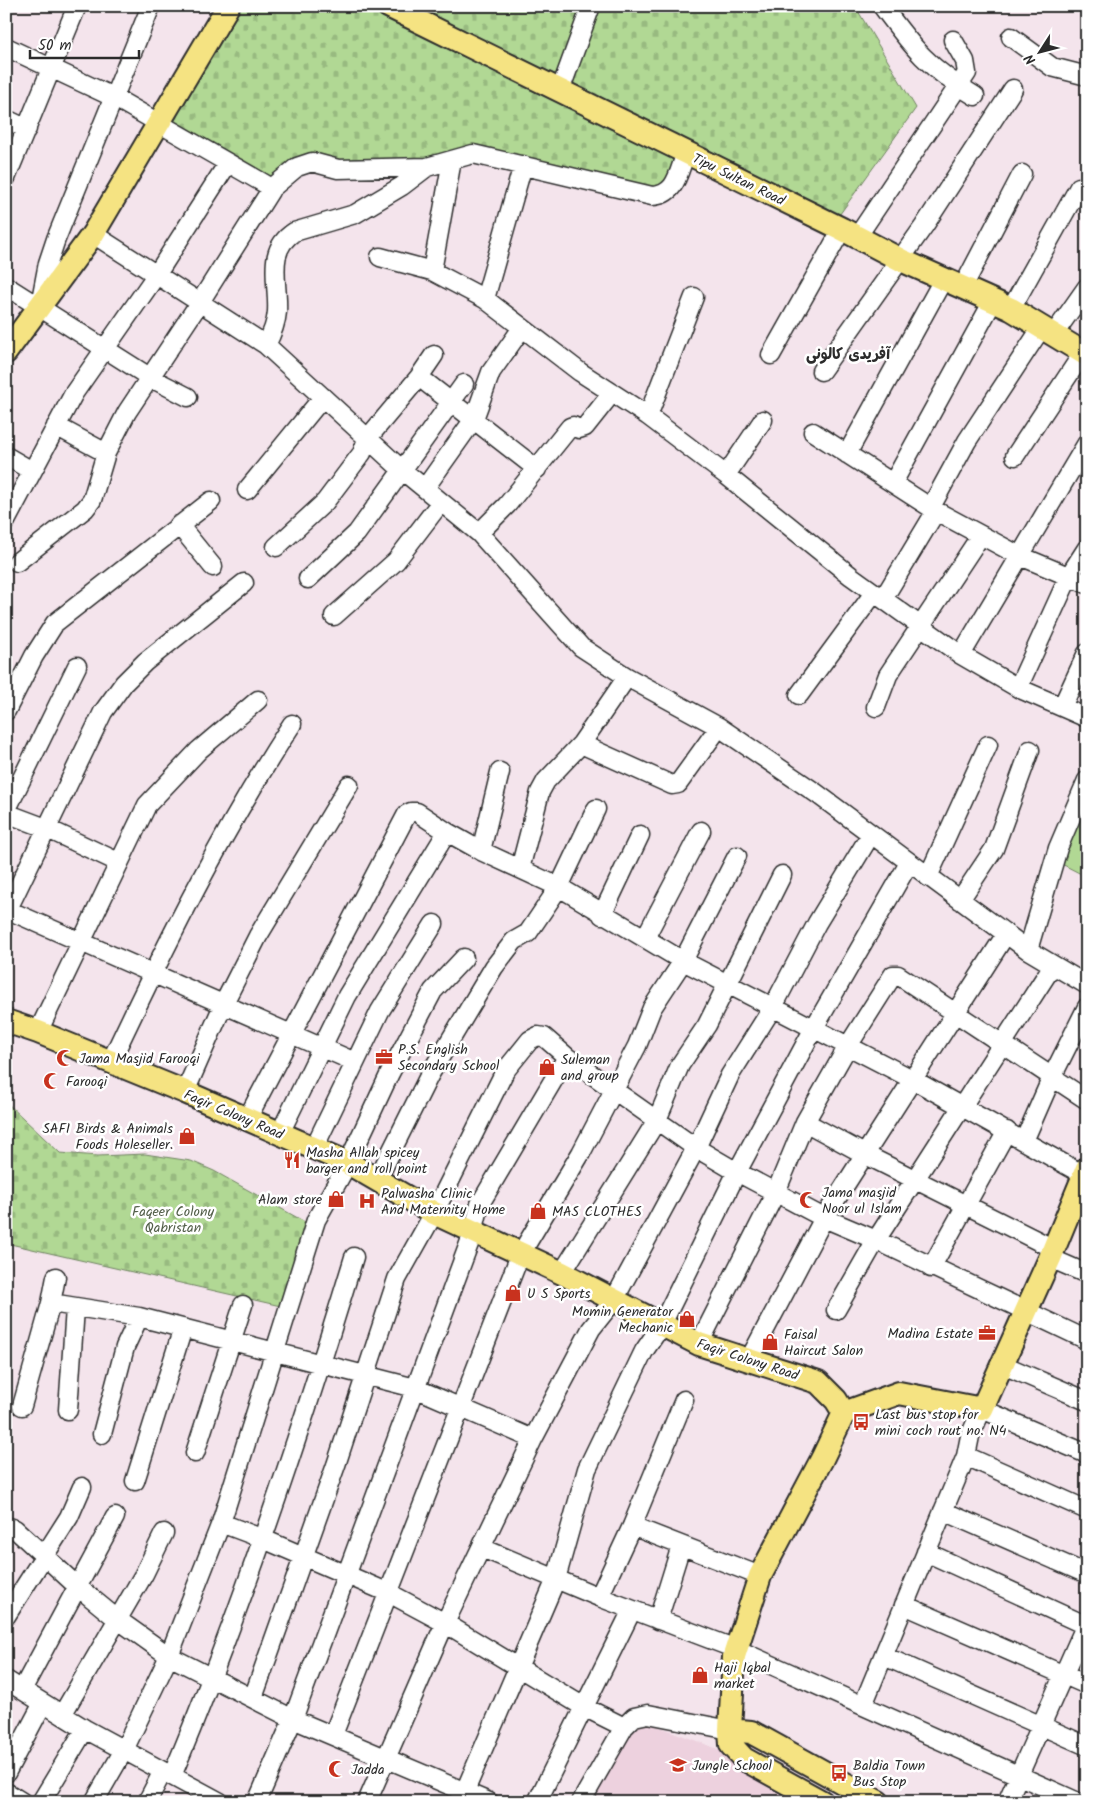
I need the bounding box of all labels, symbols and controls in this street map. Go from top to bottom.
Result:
scale bar [30,28,139,60]
north arrow [1016,28,1066,78]
text: 50 m [38,34,72,58]
text: N [1019,49,1042,69]
street label: Tipu Sultan Road [689,148,789,212]
district label: آفریدی کالونی [806,343,891,367]
place label: P.S. English Secondary School [398,1039,500,1077]
office icon: P.S. English Secondary School [374,1047,394,1067]
mosque icon: Jama Masjid Farooqi [55,1048,75,1068]
place label: Jama Masjid Farooqi [79,1048,200,1070]
place label: Suleman and group [561,1049,619,1087]
shop icon: Suleman and group [537,1057,557,1077]
mosque icon: Farooqi [42,1071,62,1091]
place label: Farooqi [66,1071,108,1093]
street label: Faqir Colony Road [180,1084,288,1146]
place label: SAFI Birds & Animals Foods Holeseller. [42,1118,173,1156]
shop icon: SAFI Birds & Animals Foods Holeseller. [177,1126,197,1146]
place label: Masha Allah spicey barger and roll point [306,1142,428,1180]
restaurant icon: Masha Allah spicey barger and roll point [282,1150,302,1170]
place label: Jama masjid Noor ul Islam [822,1182,902,1220]
place label: Palwasha Clinic And Maternity Home [381,1183,506,1221]
place label: Alam store [258,1189,323,1211]
shop icon: Alam store [326,1189,346,1209]
mosque icon: Jama masjid Noor ul Islam [798,1190,818,1210]
hospital icon: Palwasha Clinic And Maternity Home [357,1191,377,1211]
park label: Faqeer Colony Qabristan [132,1201,214,1239]
shop icon: MAS CLOTHES [528,1201,548,1221]
place label: MAS CLOTHES [552,1201,642,1223]
shop icon: U S Sports [503,1283,523,1303]
place label: U S Sports [527,1283,591,1305]
place label: Momin Generator Mechanic [572,1301,674,1339]
shop icon: Momin Generator Mechanic [677,1309,697,1329]
place label: Madina Estate [888,1323,974,1345]
office icon: Madina Estate [977,1323,997,1343]
place label: Faisal Haircut Salon [784,1324,863,1362]
shop icon: Faisal Haircut Salon [760,1332,780,1352]
street label: Faqir Colony Road [694,1333,803,1387]
place label: Last bus stop for mini coch rout no. N4 [875,1404,1007,1442]
bus stop icon: Last bus stop for mini coch rout no. N4 [851,1412,871,1432]
place label: Haji Iqbal market [714,1657,771,1695]
shop icon: Haji Iqbal market [690,1665,710,1685]
school or university icon: Jungle School [668,1755,688,1775]
place label: Jungle School [692,1755,773,1777]
place label: Baldia Town Bus Stop [853,1755,925,1793]
mosque icon: Jadda [327,1759,347,1779]
place label: Jadda [351,1759,385,1781]
bus stop icon: Baldia Town Bus Stop [829,1763,849,1783]

